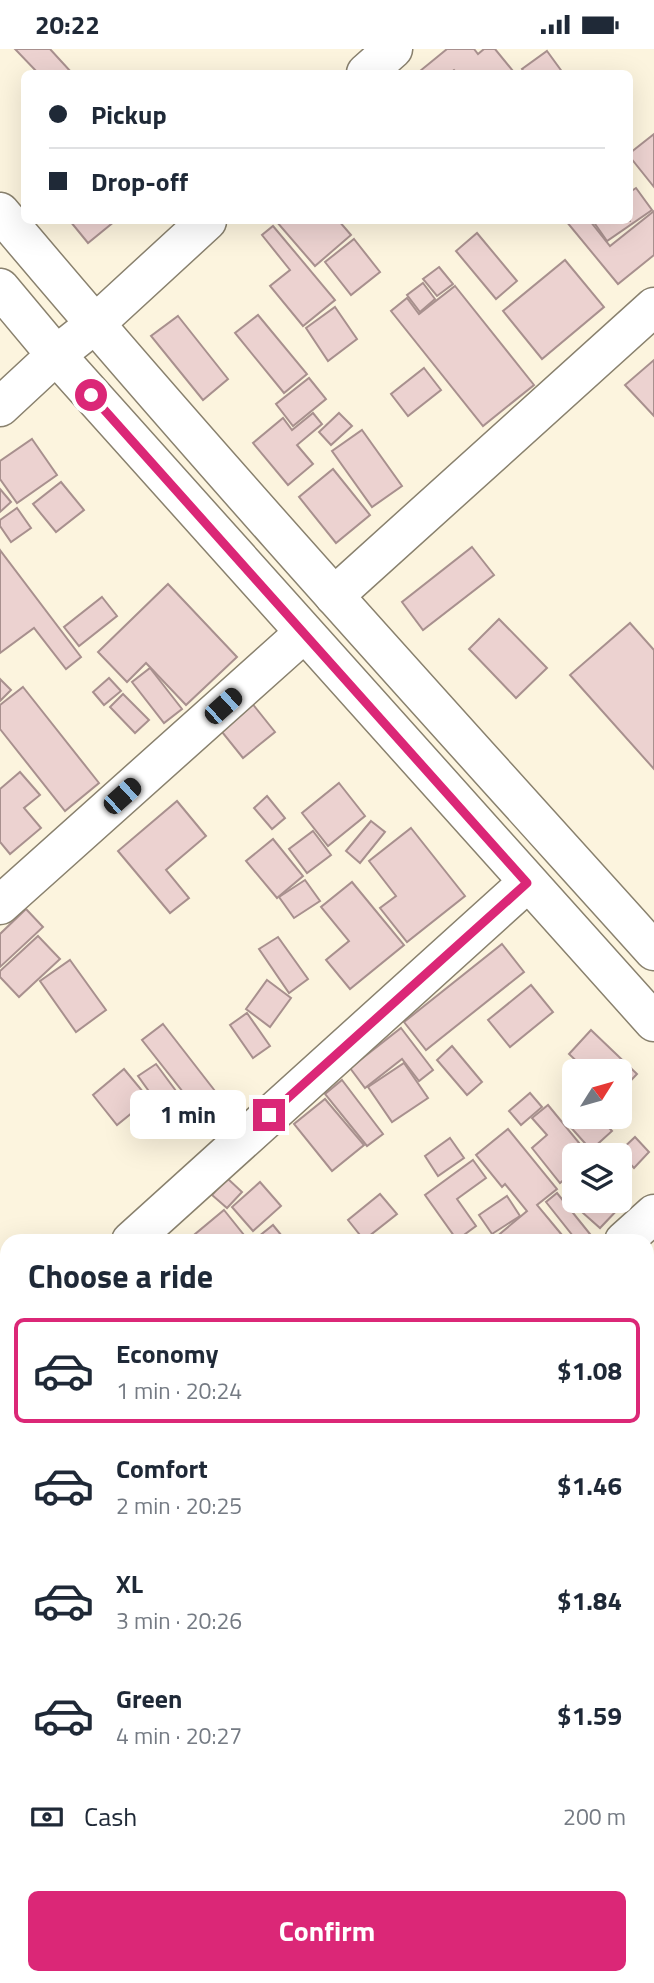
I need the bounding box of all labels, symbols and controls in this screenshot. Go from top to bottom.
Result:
text: 20:22 [35,5,100,44]
text: Pickup [91,95,167,134]
text: Drop-off [91,162,188,201]
route start [75,379,107,411]
car [201,684,246,728]
car [100,774,145,818]
north arrow [562,1059,632,1129]
map controls [562,1059,632,1213]
callout: 1 min [129,1091,244,1139]
text: 1 min [160,1097,216,1132]
route end [253,1099,285,1131]
button: layers [562,1143,632,1213]
text: Choose a ride [28,1252,213,1300]
text: Economy [116,1334,218,1373]
icon: car [32,1339,95,1402]
text: $1.08 [557,1351,622,1390]
text: 1 min · 20:24 [116,1373,242,1408]
text: Comfort [116,1449,208,1488]
icon: car [32,1454,95,1517]
text: $1.46 [557,1466,622,1505]
text: 2 min · 20:25 [116,1488,242,1523]
text: XL [116,1564,143,1603]
icon: car [32,1569,95,1632]
text: $1.84 [557,1581,622,1620]
text: 3 min · 20:26 [116,1603,242,1638]
text: Green [116,1679,182,1718]
icon: car [32,1684,95,1747]
text: $1.59 [557,1696,622,1735]
text: 4 min · 20:27 [116,1718,242,1753]
text: Cash [84,1797,137,1836]
icon: cash [28,1798,66,1836]
text: 200 m [563,1799,626,1834]
button: Confirm [28,1891,626,1971]

